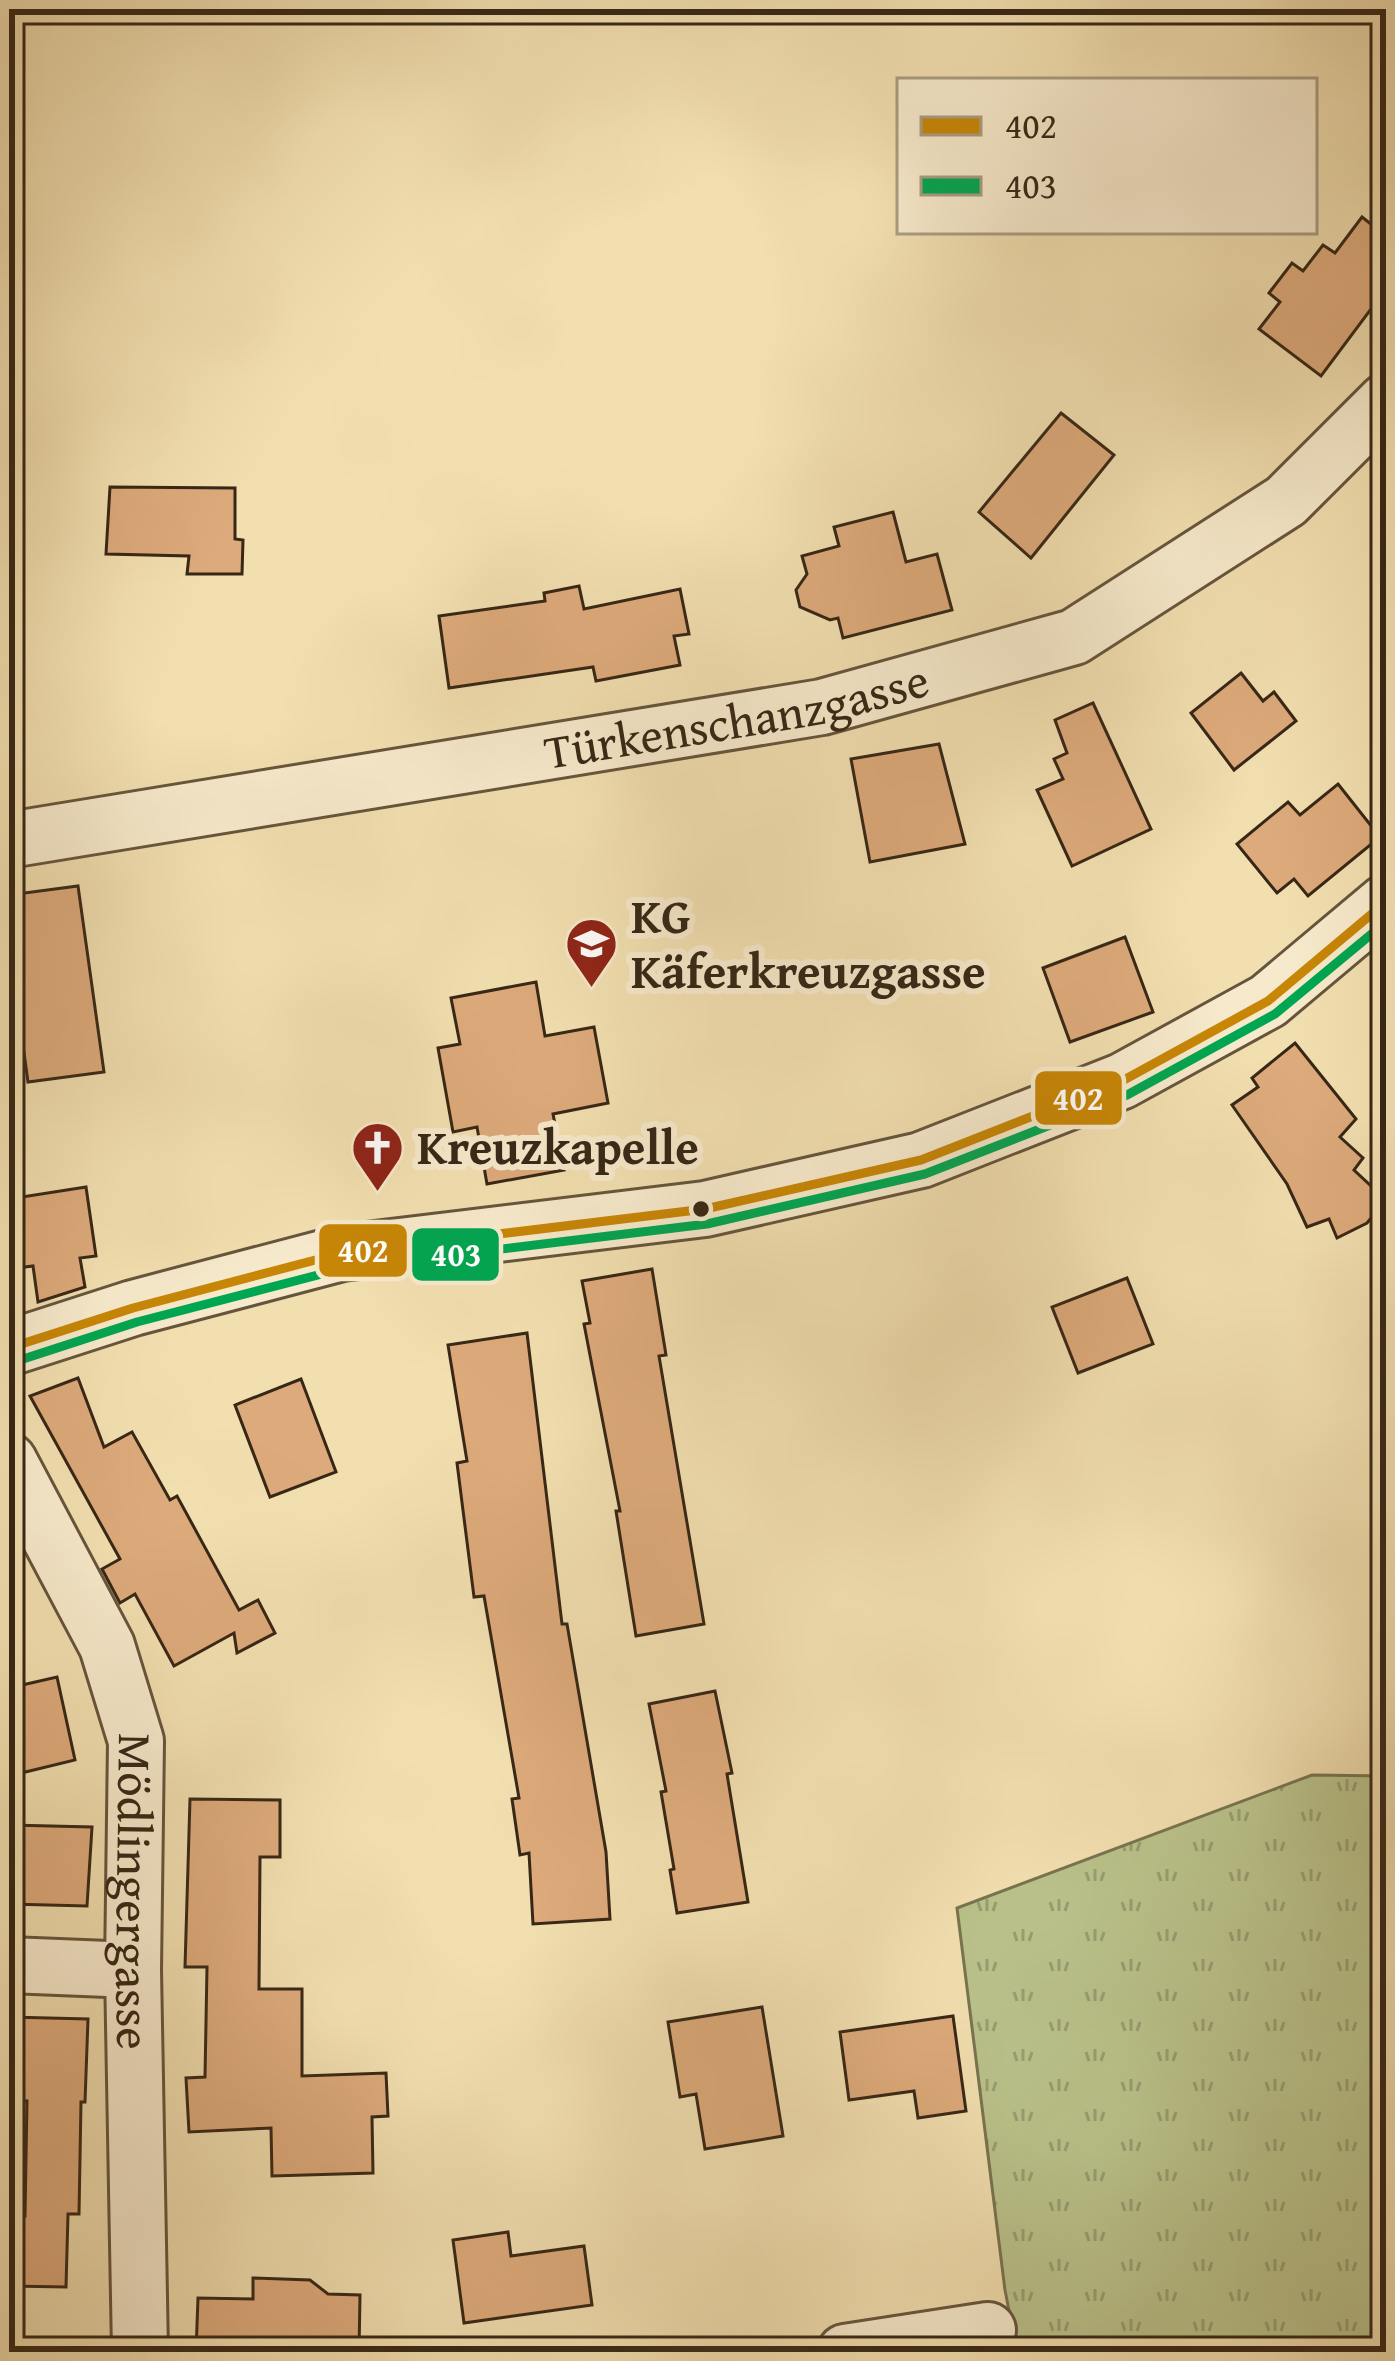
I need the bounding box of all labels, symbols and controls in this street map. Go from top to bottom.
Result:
legend [897,78,1317,234]
text: 402 [1005,98,1057,151]
text: 403 [1005,158,1057,211]
street label: Türkenschanzgasse [539,643,937,787]
place label: KG Käferkreuzgasse [631,880,986,1006]
school or university icon: KG Käferkreuzgasse [564,916,620,990]
line badge: 402 [1033,1069,1124,1127]
text: 402 [1052,1074,1104,1122]
place label: Kreuzkapelle [417,1111,699,1182]
church icon: Kreuzkapelle [350,1119,406,1193]
unlabelled marker [690,1198,712,1220]
line badge: 402 [317,1222,409,1279]
text: 402 [337,1226,389,1274]
line badge: 403 [410,1226,501,1283]
text: 403 [430,1230,482,1278]
street label: Mödlingergasse [98,1732,172,2050]

